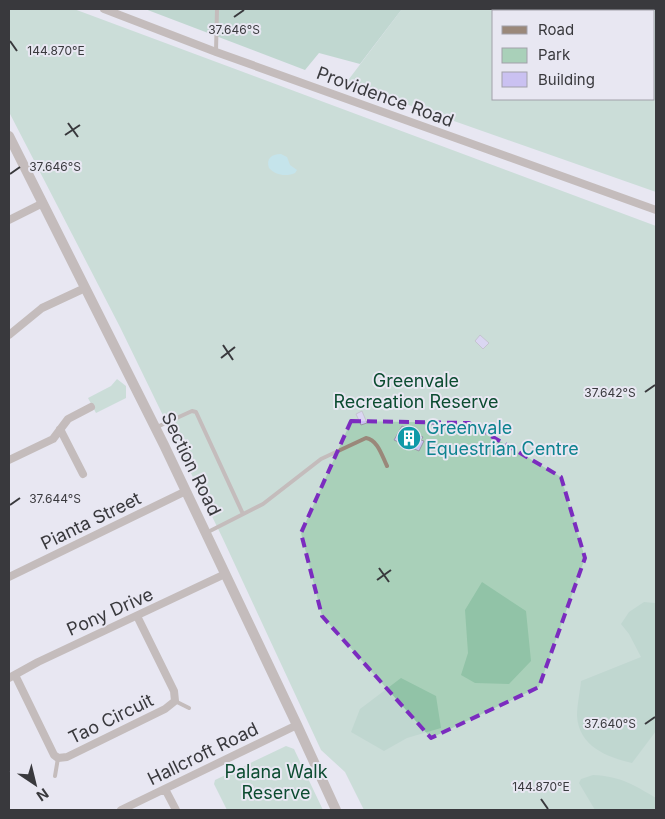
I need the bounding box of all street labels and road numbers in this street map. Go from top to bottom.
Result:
street label: Providence Road [314,62,457,131]
street label: Section Road [157,409,226,519]
street label: Pianta Street [37,487,144,554]
street label: Pony Drive [63,583,156,640]
street label: Tao Circuit [65,689,157,748]
street label: Hallcroft Road [144,718,261,789]

